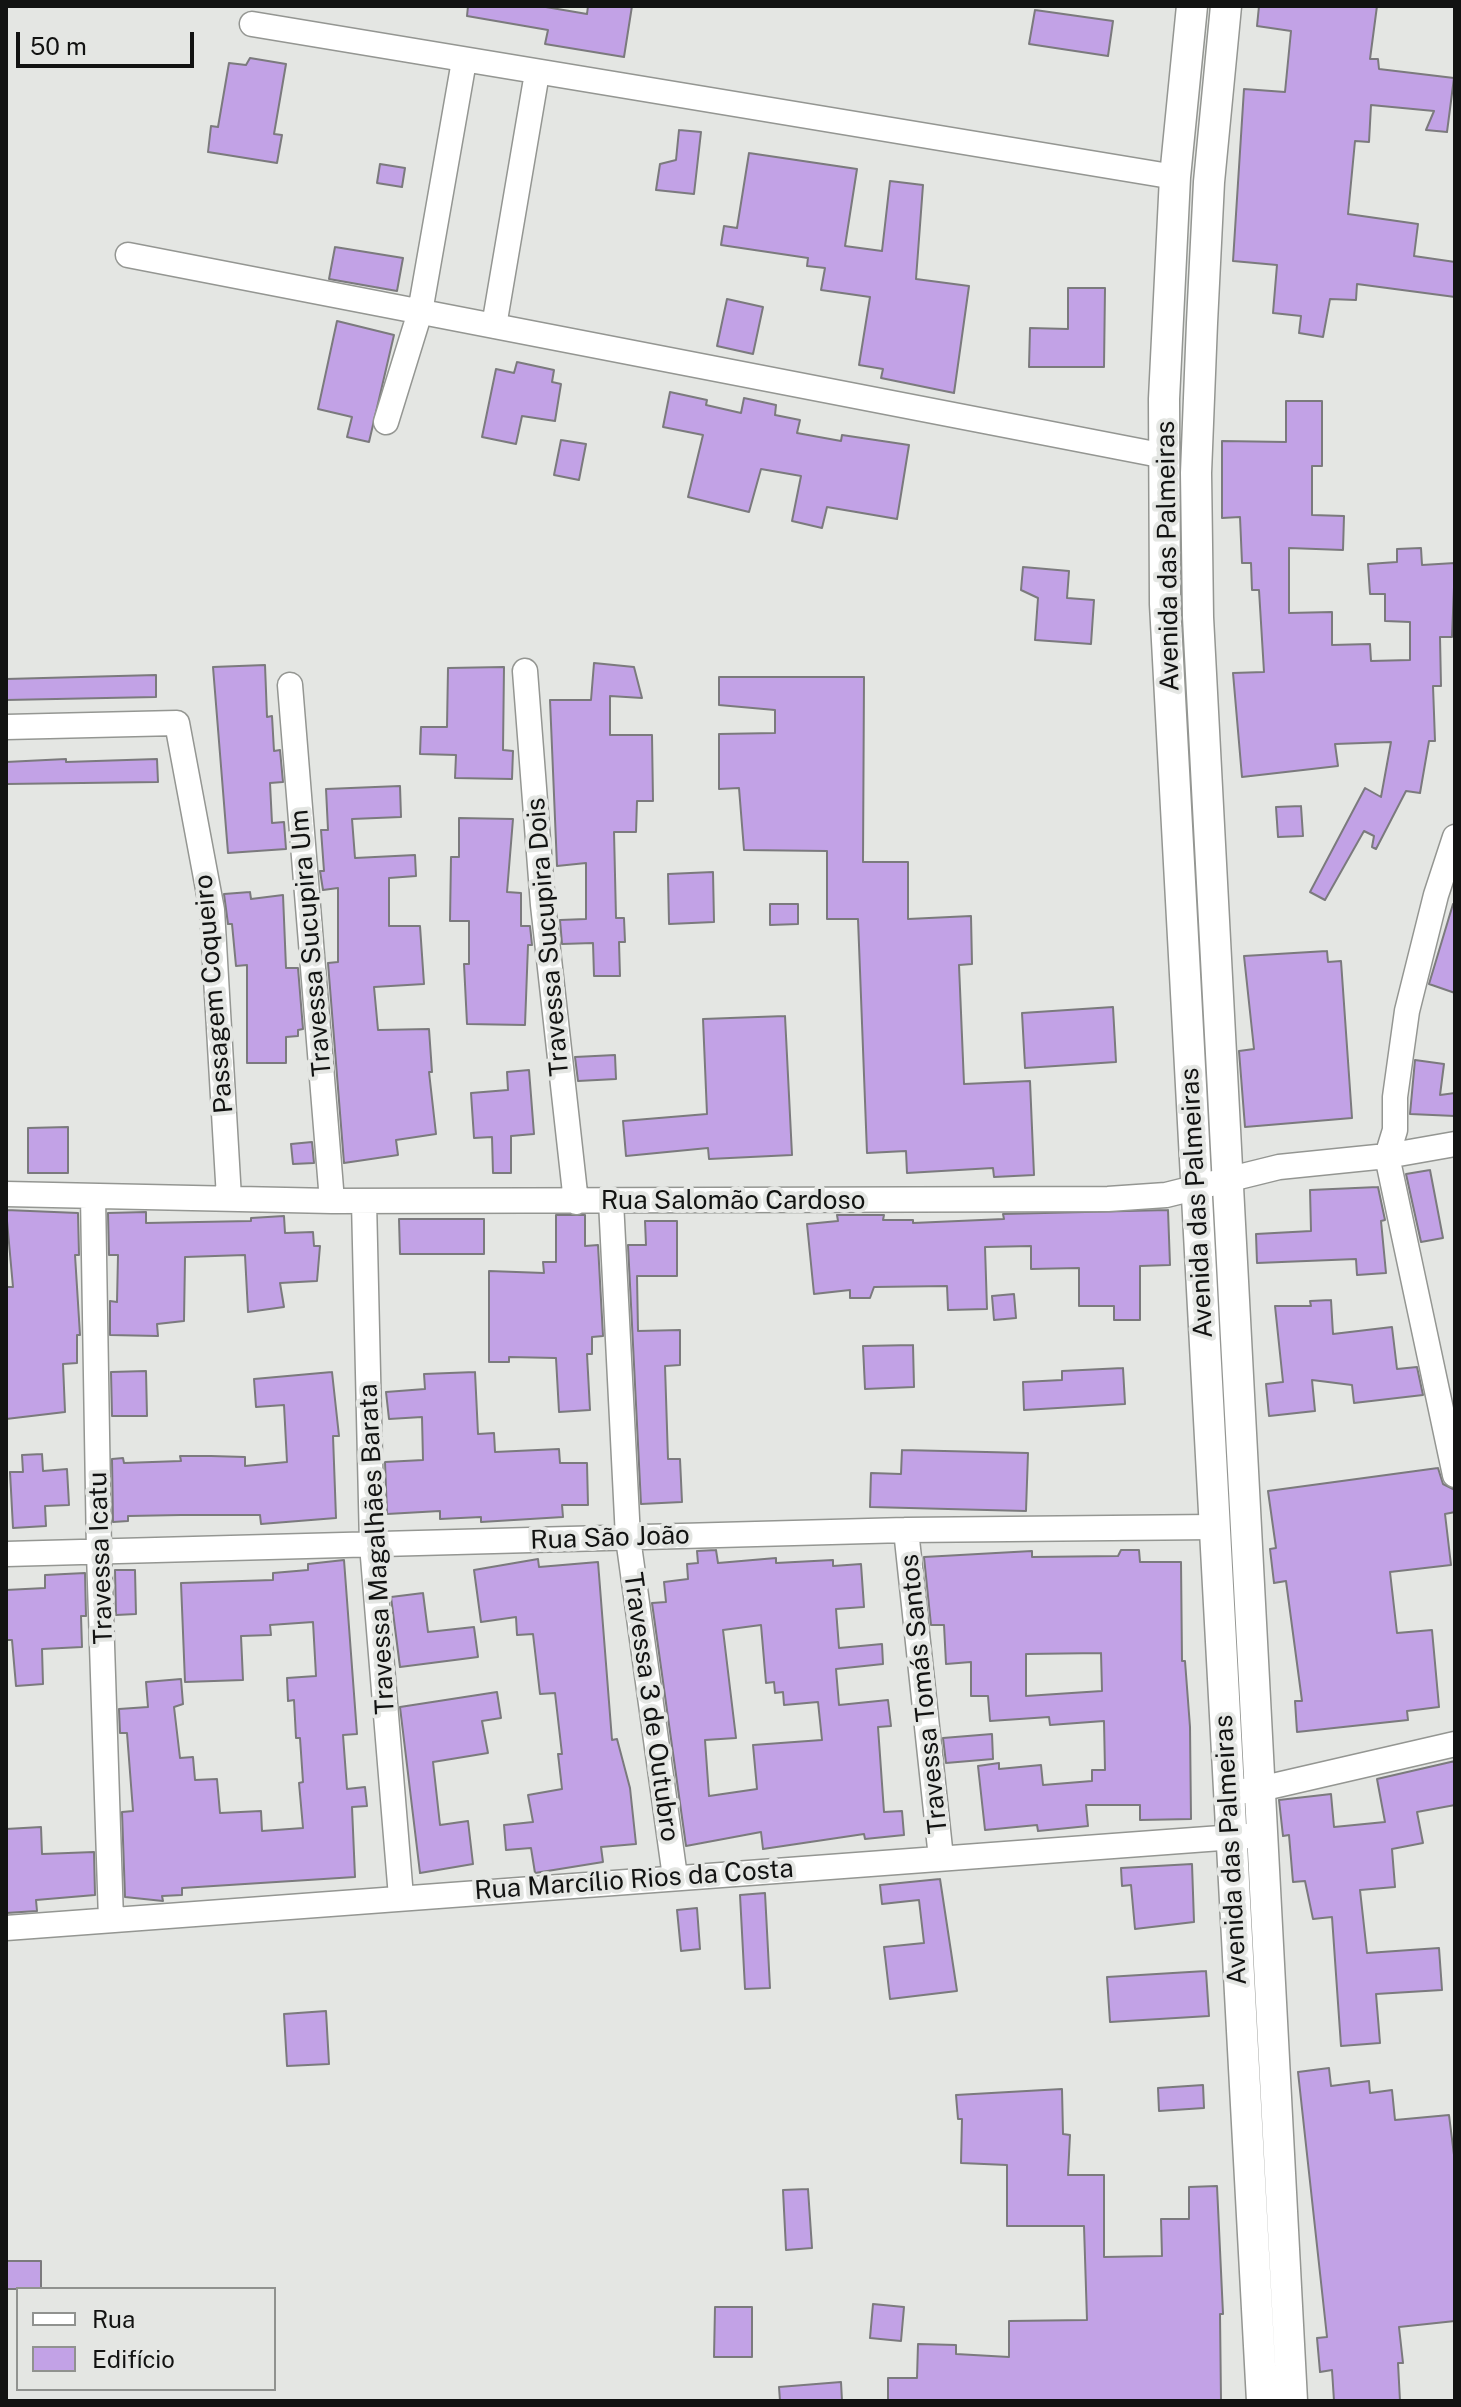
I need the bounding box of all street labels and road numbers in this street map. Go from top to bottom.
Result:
street label: Avenida das Palmeiras [1150,420,1186,692]
street label: Travessa Sucupira Dois [520,796,576,1078]
street label: Travessa Sucupira Um [284,808,338,1078]
street label: Passagem Coqueiro [188,873,240,1115]
street label: Avenida das Palmeiras [1174,1067,1220,1339]
street label: Rua Salomão Cardoso [601,1185,865,1217]
street label: Travessa Magalhães Barata [353,1383,401,1715]
street label: Travessa Icatu [82,1471,120,1645]
street label: Rua São João [530,1520,690,1556]
street label: Travessa Tomás Santos [894,1553,954,1835]
street label: Travessa 3 de Outubro [617,1570,685,1844]
street label: Avenida das Palmeiras [1208,1714,1254,1986]
street label: Rua Marcílio Rios da Costa [473,1853,795,1907]

